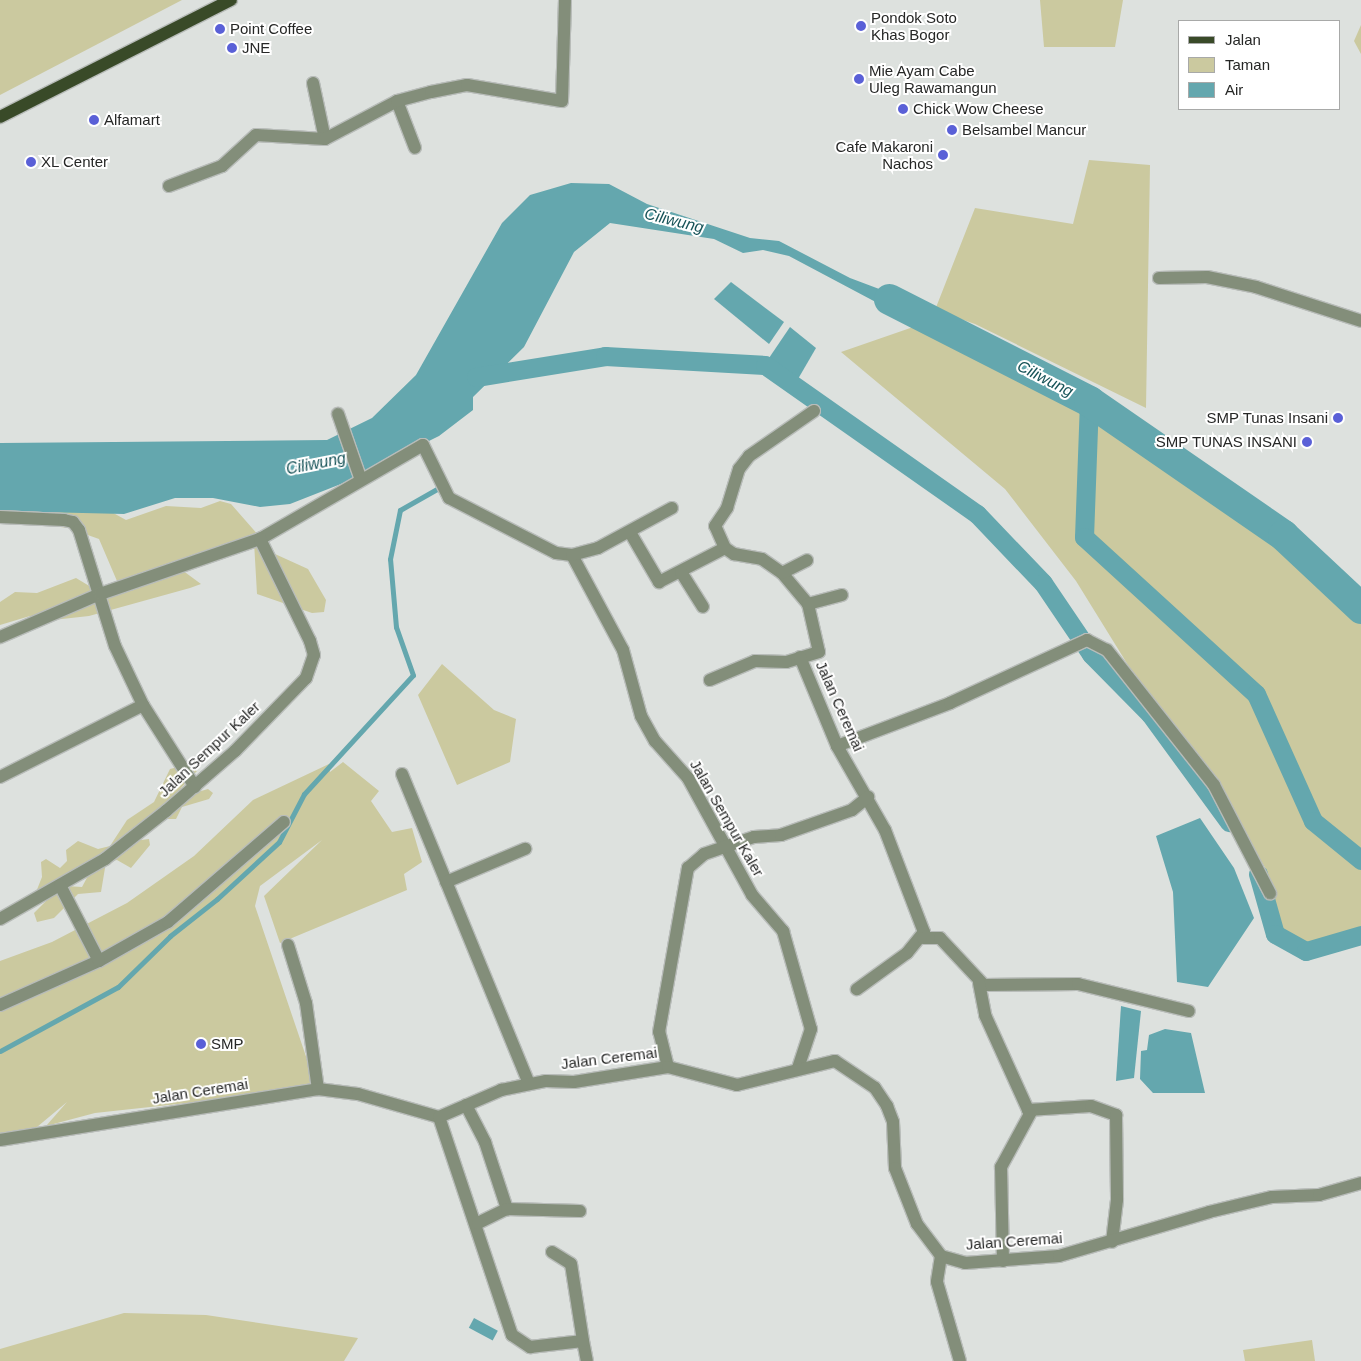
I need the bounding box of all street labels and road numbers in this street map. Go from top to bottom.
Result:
street label: Jalan Ceremai [812,658,868,754]
street label: Jalan Sempur Kaler [155,697,263,801]
street label: Jalan Sempur Kaler [686,756,768,880]
street label: Jalan Ceremai [560,1043,658,1073]
street label: Jalan Ceremai [151,1075,249,1107]
street label: Jalan Ceremai [965,1229,1063,1253]

